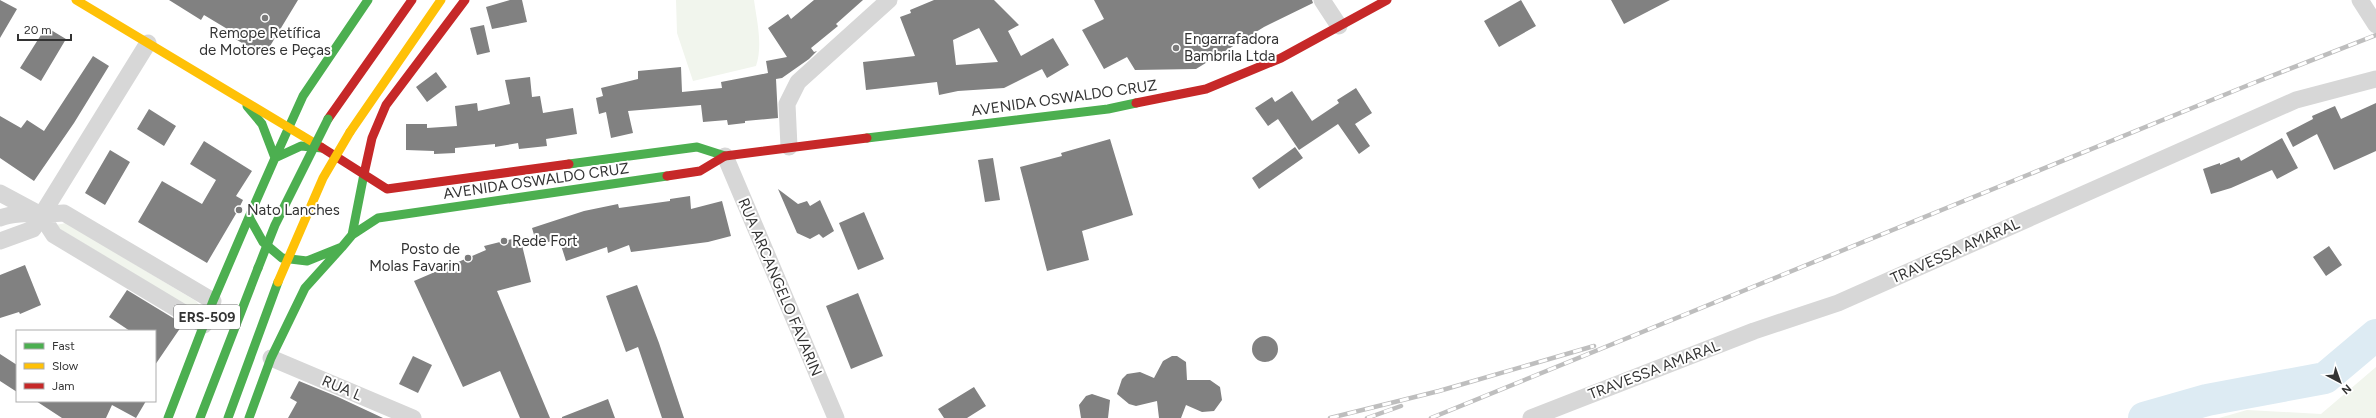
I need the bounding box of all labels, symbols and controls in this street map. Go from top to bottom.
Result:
marker: Remope Retífica de Motores e Peças [260,13,270,23]
scale bar [18,16,71,42]
text: 20 m [24,23,52,37]
place label: Remope Retífica de Motores e Peças [199,24,331,59]
place label: Engarrafadora Bambrila Ltda [1184,30,1279,65]
marker: Engarrafadora Bambrila Ltda [1171,43,1181,53]
street label: AVENIDA OSWALDO CRUZ [970,76,1158,120]
street label: AVENIDA OSWALDO CRUZ [442,159,630,203]
street label: RUA ARCANGELO FAVARIN [734,195,826,379]
place label: Nato Lanches [247,201,340,219]
marker: Nato Lanches [234,205,244,215]
street label: TRAVESSA AMARAL [1888,214,2022,288]
place label: Rede Fort [512,232,578,250]
marker: Rede Fort [499,236,509,246]
place label: Posto de Molas Favarin [369,240,460,275]
marker: Posto de Molas Favarin [463,253,473,263]
road number: ERS-509 [174,305,240,329]
legend [16,330,156,402]
street label: TRAVESSA AMARAL [1586,337,1722,403]
text: Fast [52,339,75,353]
text: Slow [52,359,79,373]
north arrow [2320,362,2360,402]
street label: RUA L [319,372,365,405]
text: Jam [52,379,75,393]
text: N [2339,381,2354,397]

